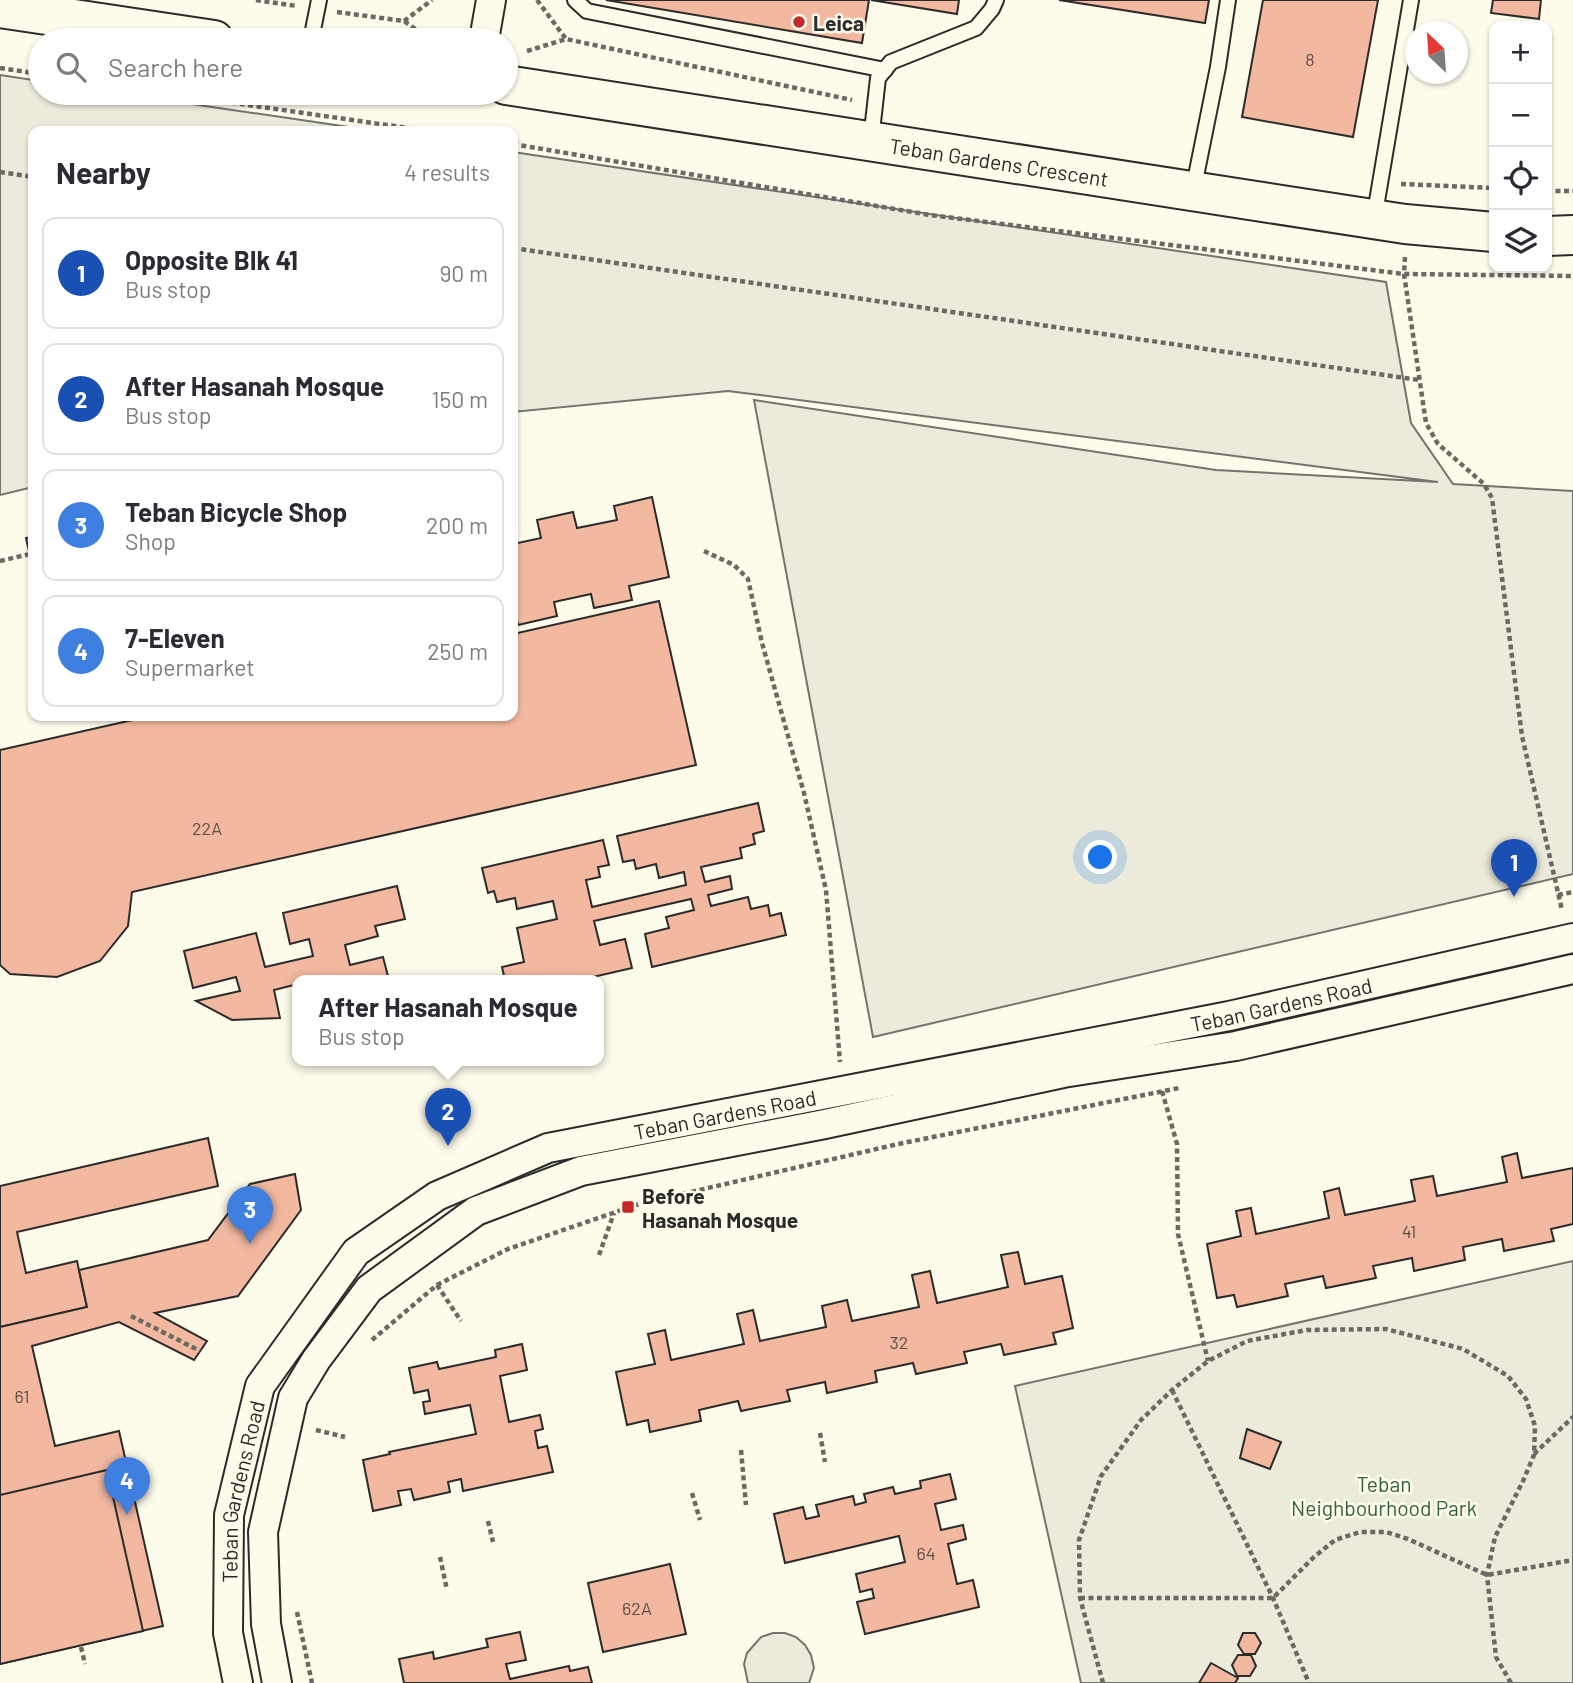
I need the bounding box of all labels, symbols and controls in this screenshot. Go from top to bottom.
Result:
place label: Leica [813,10,864,35]
marker: Leica [791,14,807,30]
north arrow [1405,21,1468,84]
map controls [1489,21,1552,273]
button: + [1489,21,1552,84]
search box [28,28,518,105]
icon: search [52,48,90,86]
house number: 8 [1305,48,1315,70]
text: Search here [108,51,243,82]
button: − [1489,84,1552,147]
street label: Teban Gardens Crescent [888,132,1110,191]
button: locate [1489,147,1552,210]
text: Nearby [56,154,151,190]
text: 4 results [404,158,490,186]
button: layers [1489,210,1552,273]
text: Opposite Blk 41 [125,244,298,275]
text: 1 [77,259,85,287]
text: 90 m [439,259,488,287]
text: Bus stop [125,275,211,303]
text: After Hasanah Mosque [125,370,384,401]
text: 2 [75,385,87,413]
text: 150 m [432,385,488,413]
text: Bus stop [125,401,211,429]
text: Teban Bicycle Shop [125,496,347,527]
text: 3 [75,511,87,539]
text: 200 m [426,511,488,539]
text: Shop [125,527,176,555]
text: 7-Eleven [125,622,225,653]
text: 4 [74,637,88,665]
text: 250 m [427,637,488,665]
text: Supermarket [125,653,255,681]
house number: 22A [192,817,222,839]
pin: 1 [1491,839,1537,897]
your location [1083,840,1117,874]
street label: Teban Gardens Road [1188,972,1374,1036]
popup [292,975,604,1066]
text: After Hasanah Mosque [318,991,578,1022]
text: Bus stop [318,1022,405,1050]
street label: Teban Gardens Road [632,1084,818,1144]
pin: 2 [425,1088,471,1146]
place label: Before Hasanah Mosque [642,1183,798,1232]
pin: 3 [227,1186,273,1244]
marker: Before Hasanah Mosque [620,1199,636,1215]
house number: 41 [1402,1220,1416,1242]
house number: 32 [890,1331,908,1353]
house number: 61 [14,1385,30,1407]
street label: Teban Gardens Road [216,1398,269,1583]
pin: 4 [104,1457,150,1515]
park label: Teban Neighbourhood Park [1291,1471,1477,1520]
house number: 64 [916,1542,936,1564]
house number: 62A [622,1597,652,1619]

